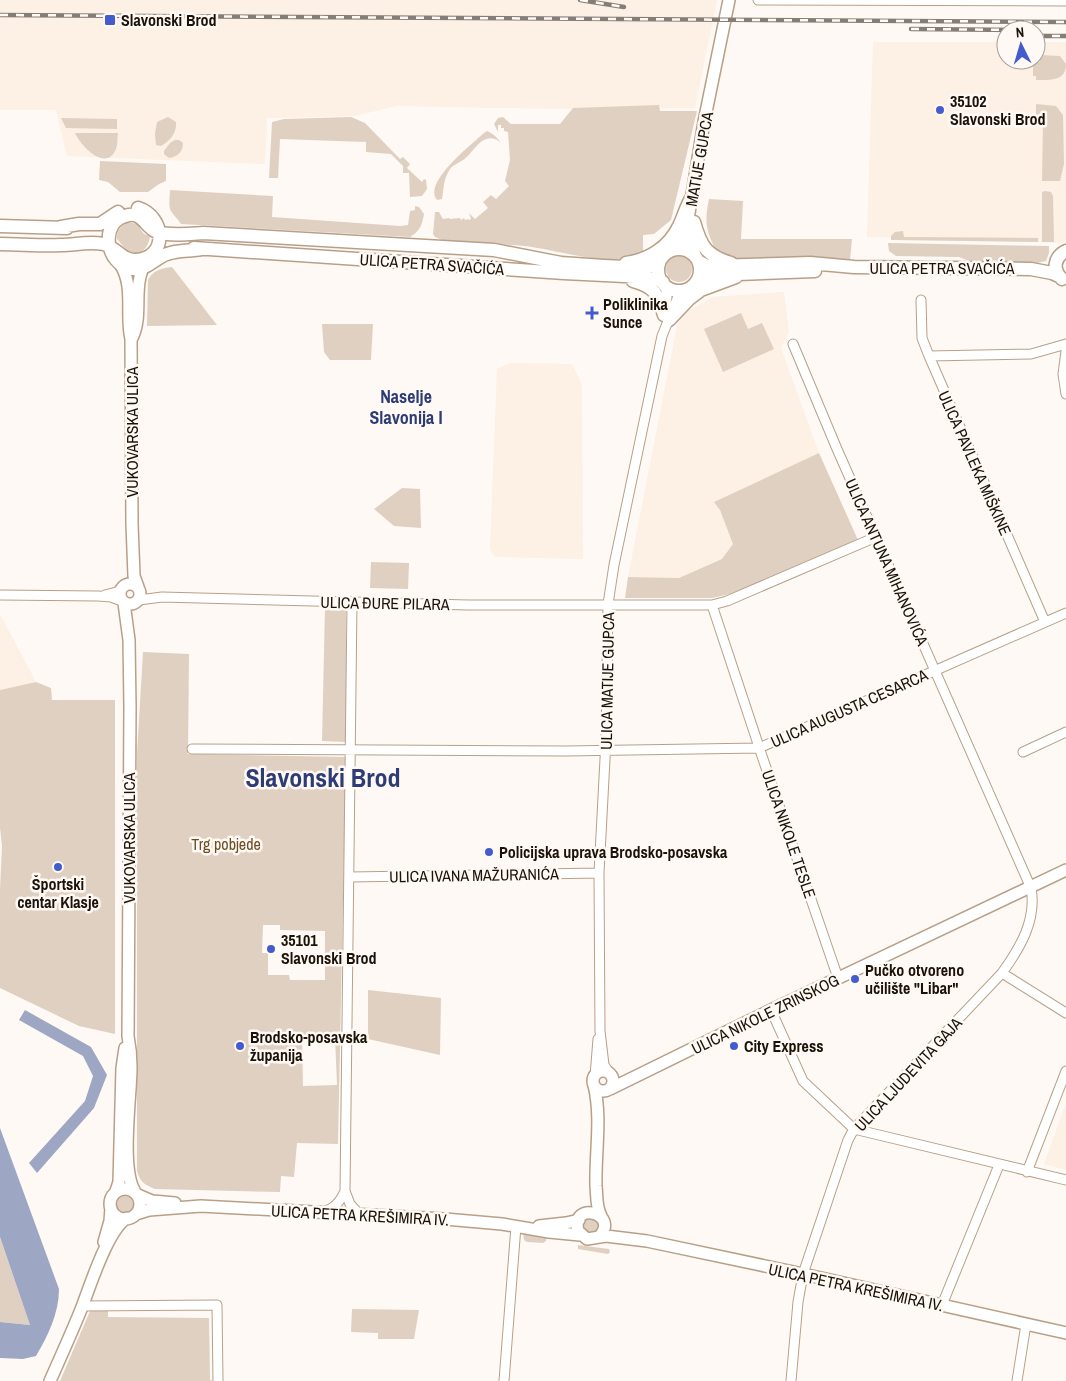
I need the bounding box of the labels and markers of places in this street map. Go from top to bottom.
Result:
place label: Slavonski Brod [121,9,217,31]
marker: Slavonski Brod [103,13,117,27]
place label: 35102 Slavonski Brod [950,90,1046,130]
marker: 35102 Slavonski Brod [934,104,946,116]
place label: Poliklinika Sunce [603,293,669,333]
marker: Poliklinika Sunce [585,306,599,320]
place label: Policijska uprava Brodsko-posavska [499,841,728,863]
marker: Policijska uprava Brodsko-posavska [483,846,495,858]
marker: Športski centar Klasje [52,861,64,873]
place label: Športski centar Klasje [17,873,99,913]
place label: 35101 Slavonski Brod [281,929,377,969]
marker: 35101 Slavonski Brod [265,943,277,955]
place label: Pučko otvoreno učilište "Libar" [865,959,964,999]
marker: Pučko otvoreno učilište "Libar" [849,973,861,985]
place label: Brodsko-posavska županija [250,1026,368,1066]
place label: City Express [744,1035,824,1057]
marker: Brodsko-posavska županija [234,1040,246,1052]
marker: City Express [728,1040,740,1052]

